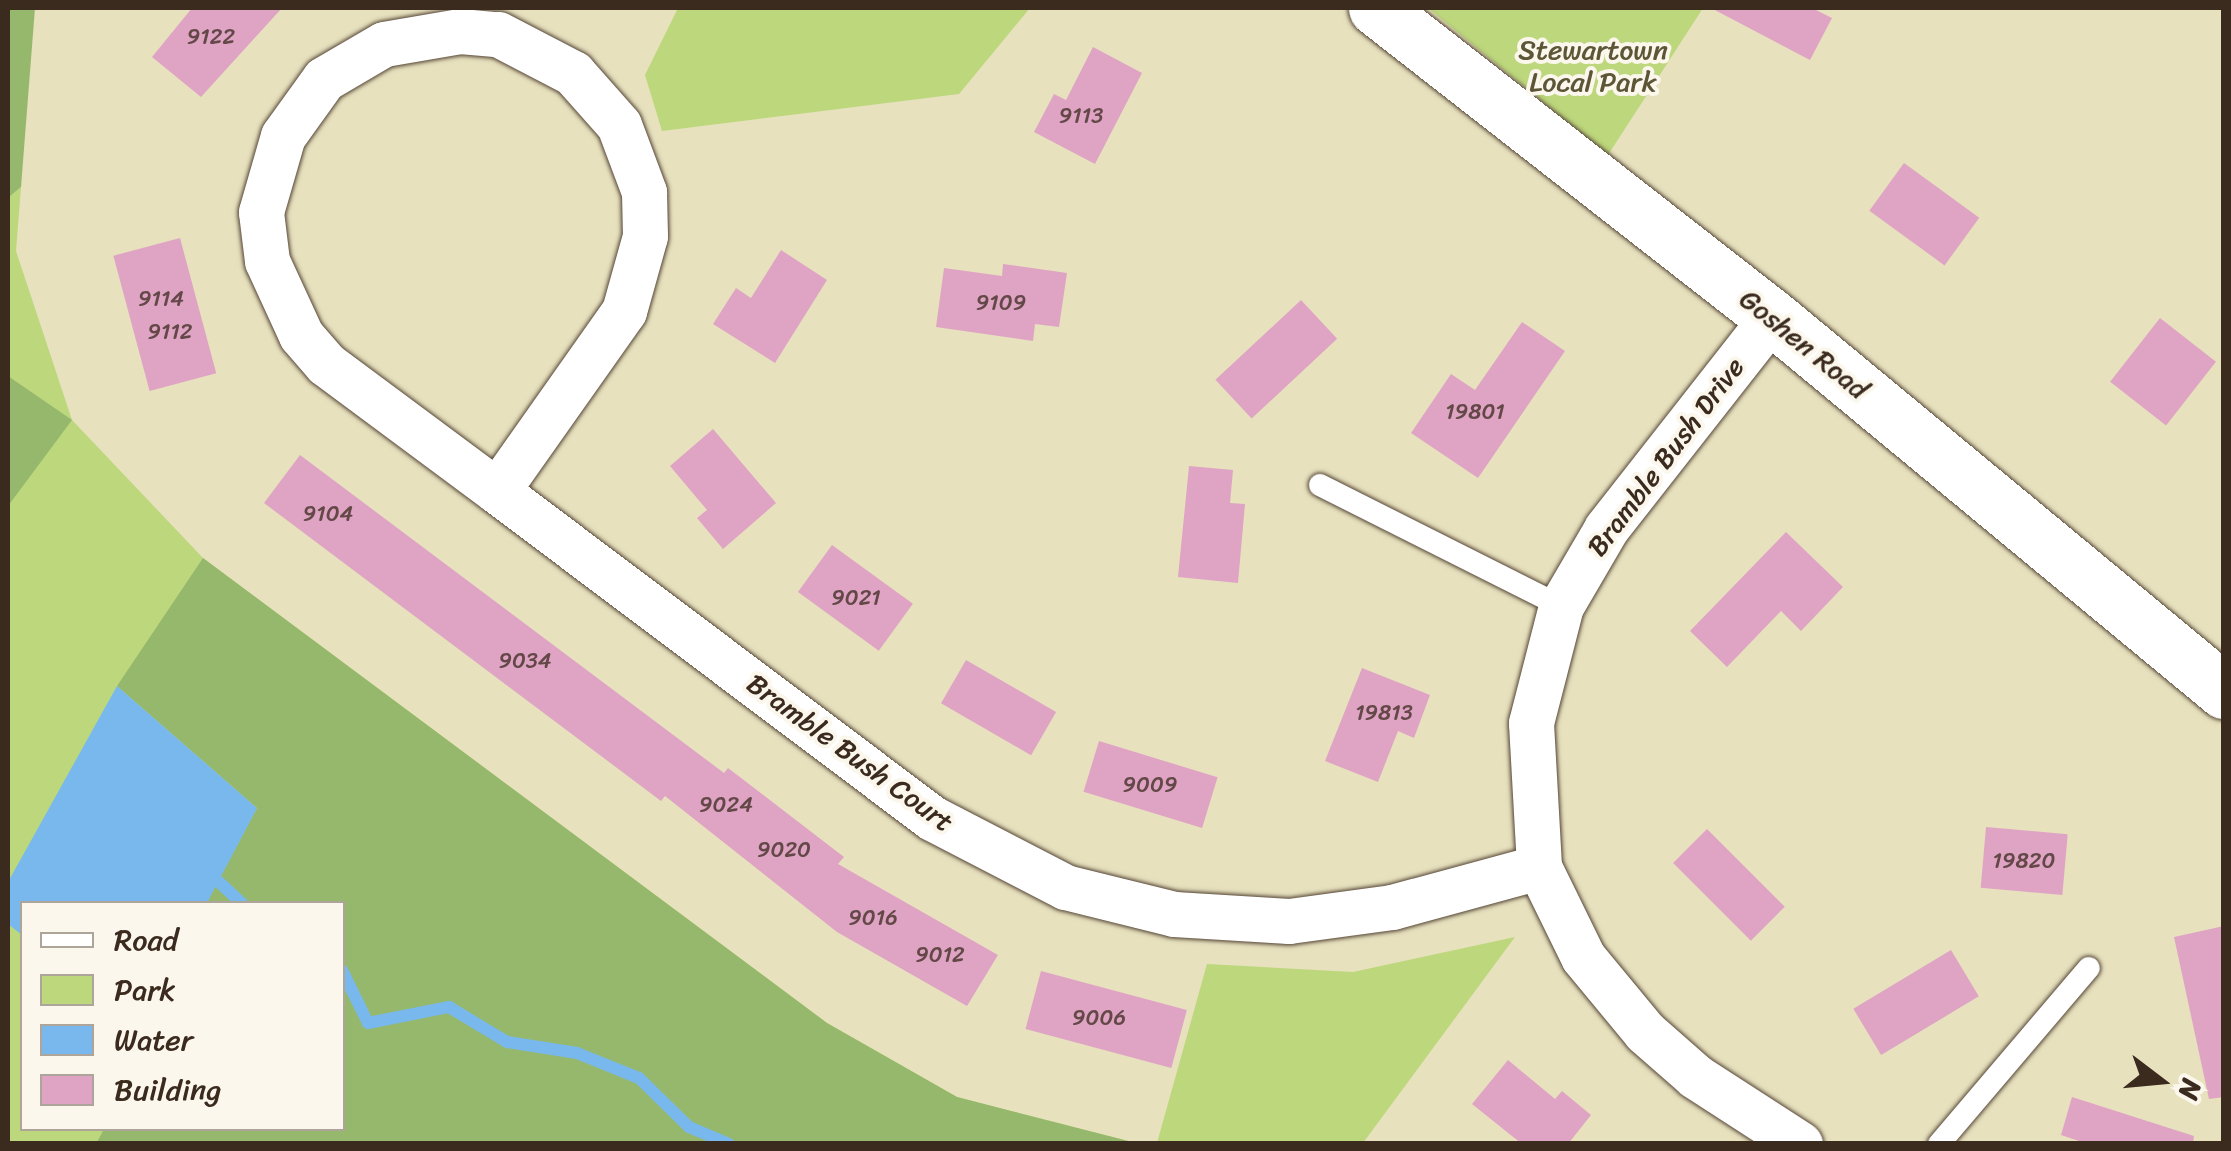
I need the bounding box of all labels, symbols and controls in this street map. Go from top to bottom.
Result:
house number: 9122 [187,24,235,50]
park label: Stewartown Local Park [1518,33,1668,99]
house number: 9113 [1059,103,1103,129]
street label: Goshen Road [1733,282,1875,406]
house number: 9114 [138,286,184,312]
house number: 9109 [976,290,1026,316]
house number: 9112 [147,319,193,345]
street label: Bramble Bush Drive [1580,351,1752,563]
house number: 19801 [1445,399,1505,425]
house number: 9104 [303,501,353,527]
house number: 9021 [831,585,881,611]
house number: 9034 [498,648,552,674]
street label: Bramble Bush Court [740,667,960,839]
house number: 19813 [1355,700,1413,726]
house number: 9009 [1123,772,1177,798]
house number: 9024 [699,792,753,818]
house number: 9020 [757,837,811,863]
house number: 19820 [1993,848,2055,874]
legend [20,901,345,1131]
house number: 9016 [848,905,898,931]
text: Road [114,913,178,967]
house number: 9012 [915,942,965,968]
text: Park [114,963,176,1017]
house number: 9006 [1072,1005,1126,1031]
text: Water [114,1013,193,1067]
north arrow [2111,1031,2211,1131]
text: Building [114,1063,221,1117]
text: N [2164,1073,2217,1105]

